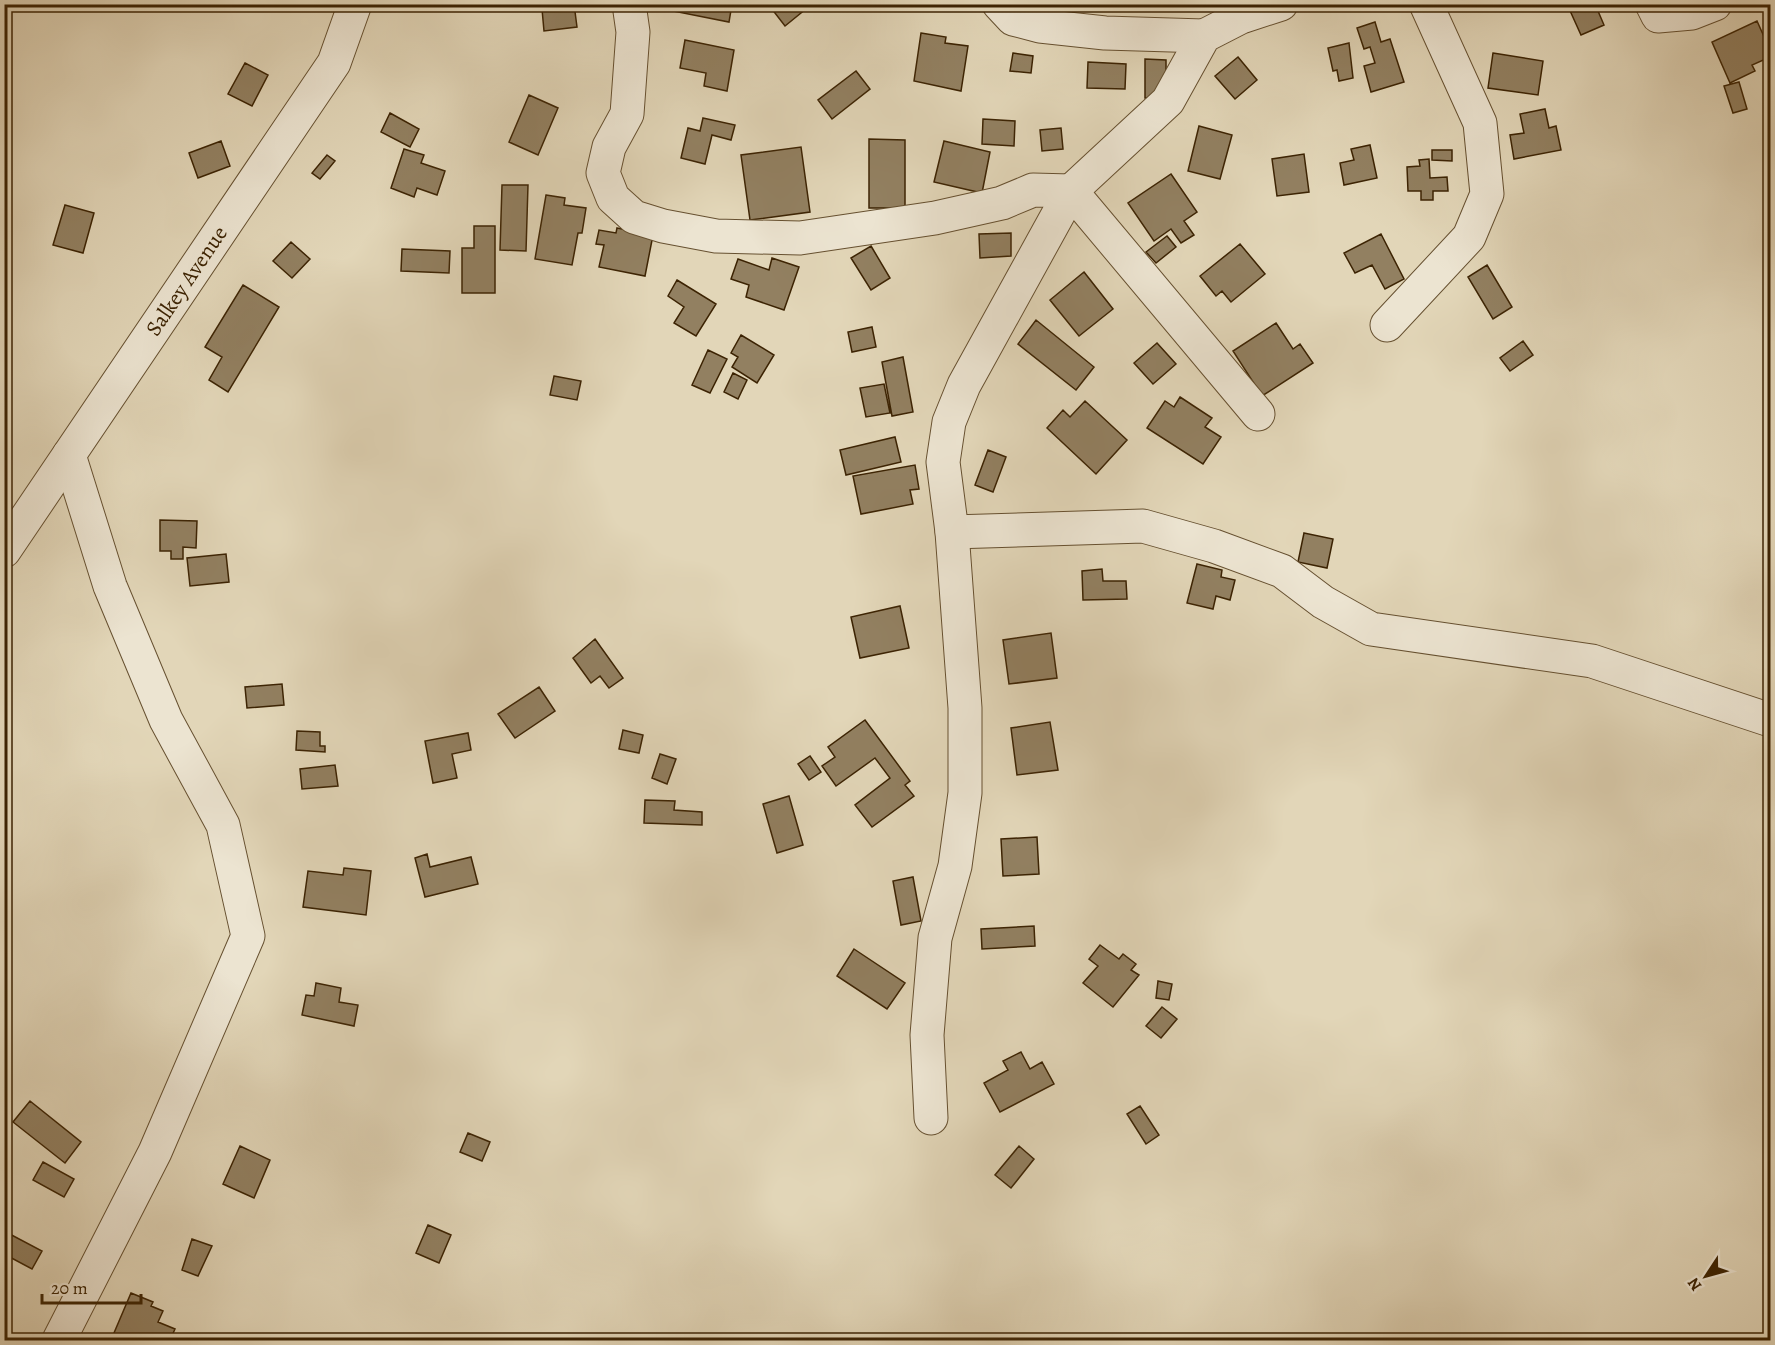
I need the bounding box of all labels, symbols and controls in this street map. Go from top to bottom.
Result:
street label: Salkey Avenue [139,220,235,342]
north arrow [1676,1246,1736,1306]
scale bar [42,1267,141,1305]
text: N [1682,1273,1707,1295]
text: 20 m [51,1276,88,1300]

